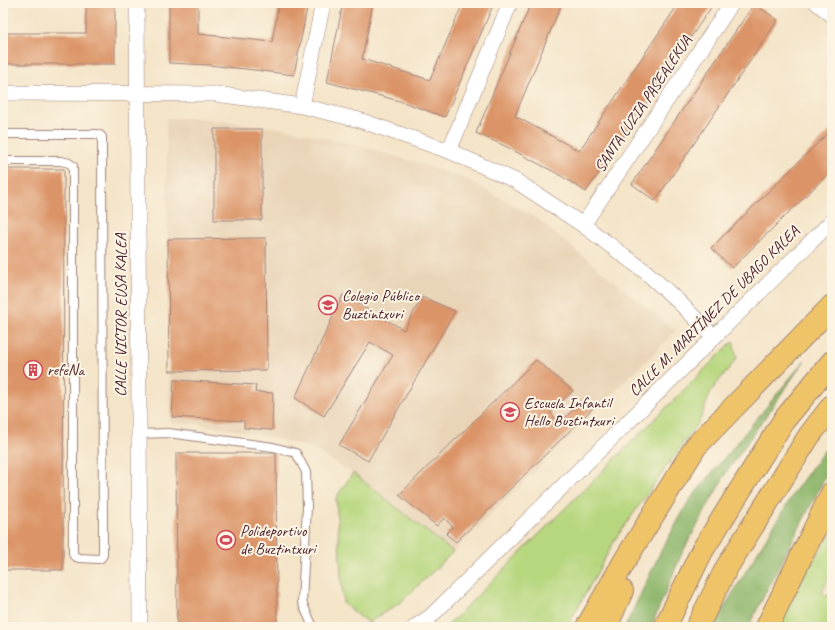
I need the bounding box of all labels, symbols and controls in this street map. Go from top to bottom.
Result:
street label: SANTA LUZIA PASEALEKUA [590,31,697,176]
street label: CALLE M. MARTÍNEZ DE UBAGO KALEA [624,221,804,401]
street label: CALLE VICTOR EUSA KALEA [111,232,131,397]
place label: Colegio Público Buztintxuri [342,286,421,324]
school or university icon: Colegio Público Buztintxuri [317,294,339,316]
building icon: refeNa [22,359,44,381]
place label: refeNa [47,360,85,380]
place label: Escuela Infantil Hello Buztintxuri [524,393,615,431]
school or university icon: Escuela Infantil Hello Buztintxuri [499,401,521,423]
place label: Polideportivo de Buztintxuri [240,521,318,559]
sports icon: Polideportivo de Buztintxuri [215,529,237,551]

